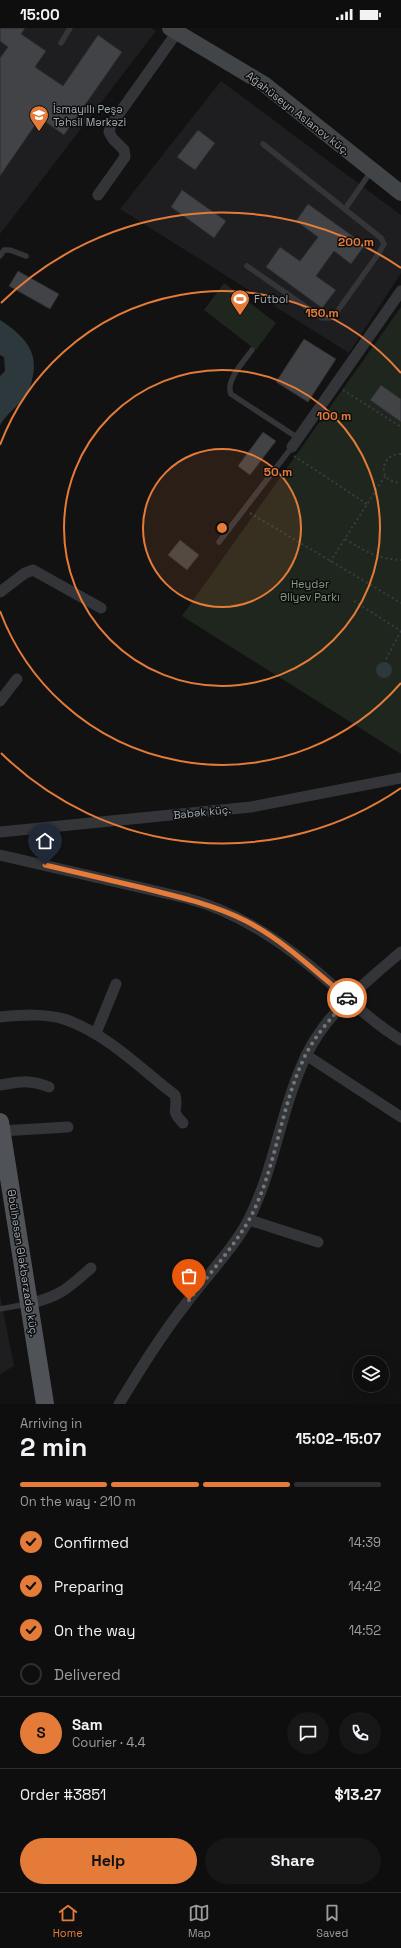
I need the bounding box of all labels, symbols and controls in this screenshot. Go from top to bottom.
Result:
text: 15:00 [20,5,60,24]
street label: Ağahüseyn Aslanov küç. [243,68,353,158]
place label: İsmayıllı Peşə Təhsil Mərkəzi [53,102,126,129]
school or university icon: İsmayıllı Peşə Təhsil Mərkəzi [28,104,50,132]
text: 200 m [338,234,374,250]
sports icon: Futbol [229,288,251,316]
place label: Futbol [254,292,288,306]
text: 150 m [305,305,339,321]
text: 100 m [317,408,351,424]
text: 50 m [264,464,292,480]
centre of rings [215,521,229,535]
park label: Heydər Əliyev Parkı [280,577,340,604]
street label: Babək küç. [172,802,232,822]
pin [28,824,62,865]
icon: home [34,830,56,852]
courier [327,978,367,1018]
icon: car [336,987,358,1009]
street label: Əbülhəsən Ələkbərzadə küç. [4,1188,42,1338]
pin [172,1259,206,1300]
icon: bag [178,1265,200,1287]
map controls [353,1356,389,1392]
button: layers [353,1356,389,1392]
text: Arriving in [20,1415,82,1432]
text: 15:02–15:07 [295,1429,381,1448]
text: 2 min [20,1430,87,1464]
text: On the way · 210 m [20,1493,136,1510]
icon: check [20,1531,42,1553]
text: Confirmed [54,1533,129,1552]
text: 14:39 [348,1534,381,1551]
icon: check [20,1575,42,1597]
text: Preparing [54,1577,124,1596]
text: 14:42 [348,1578,381,1595]
icon: check [20,1619,42,1641]
text: On the way [54,1621,135,1640]
text: 14:52 [349,1622,381,1639]
text: Delivered [54,1665,121,1684]
button: chat [287,1712,329,1754]
button: phone [339,1712,381,1754]
text: Sam [72,1715,103,1734]
text: S [36,1723,46,1742]
text: Courier · 4.4 [72,1734,146,1751]
text: Order #3851 [20,1785,106,1804]
text: $13.27 [334,1785,381,1804]
button: Help [20,1838,197,1884]
button: Share [205,1838,381,1884]
tab: Home [53,1902,83,1940]
tab: Map [188,1902,211,1940]
tab: Saved [316,1902,348,1940]

